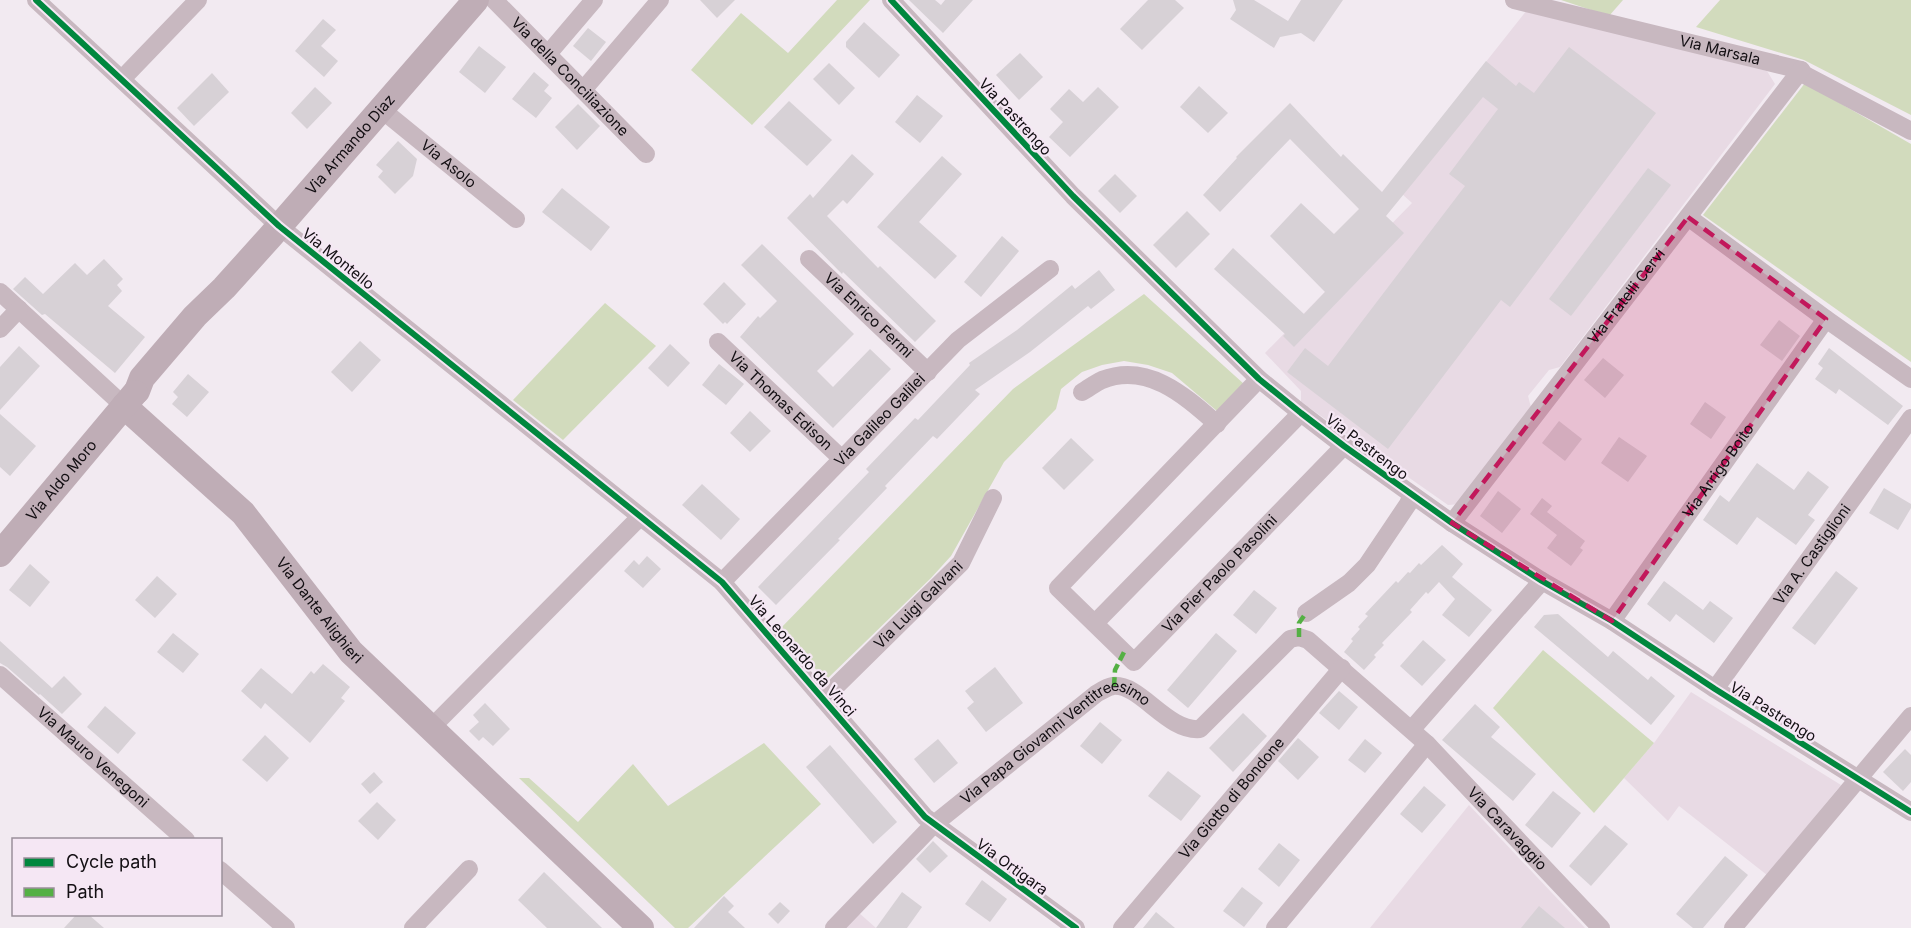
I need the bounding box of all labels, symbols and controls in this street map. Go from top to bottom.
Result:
street label: Via della Conciliazione [507,13,633,140]
street label: Via Marsala [1678,31,1763,69]
street label: Via Pastrengo [975,74,1056,159]
street label: Via Armando Diaz [301,90,399,198]
street label: Via Asolo [417,135,481,192]
street label: Via Montello [298,224,378,294]
street label: Via Fratelli Cervi [1583,245,1669,348]
street label: Via Enrico Fermi [820,268,917,362]
street label: Via Thomas Edison [725,347,837,454]
street label: Via Galileo Galilei [830,369,929,470]
street label: Via Pastrengo [1322,409,1412,484]
street label: Via Arrigo Boito [1678,420,1758,521]
street label: Via Aldo Moro [22,436,101,525]
street label: Via A. Castiglioni [1769,500,1855,608]
street label: Via Pier Paolo Pasolini [1158,511,1281,636]
street label: Via Dante Alighieri [272,553,367,668]
street label: Via Luigi Galvani [870,557,967,653]
street label: Via Leonardo da Vinci [744,591,860,720]
street label: Via Papa Giovanni Ventitreesimo [956,676,1155,808]
street label: Via Pastrengo [1726,677,1820,746]
street label: Via Mauro Venegoni [33,702,153,811]
street label: Via Giotto di Bondone [1175,733,1288,863]
street label: Via Caravaggio [1464,783,1551,874]
street label: Via Ortigara [973,834,1052,899]
legend [12,838,222,916]
text: Cycle path [66,851,157,872]
text: Path [66,881,104,902]

